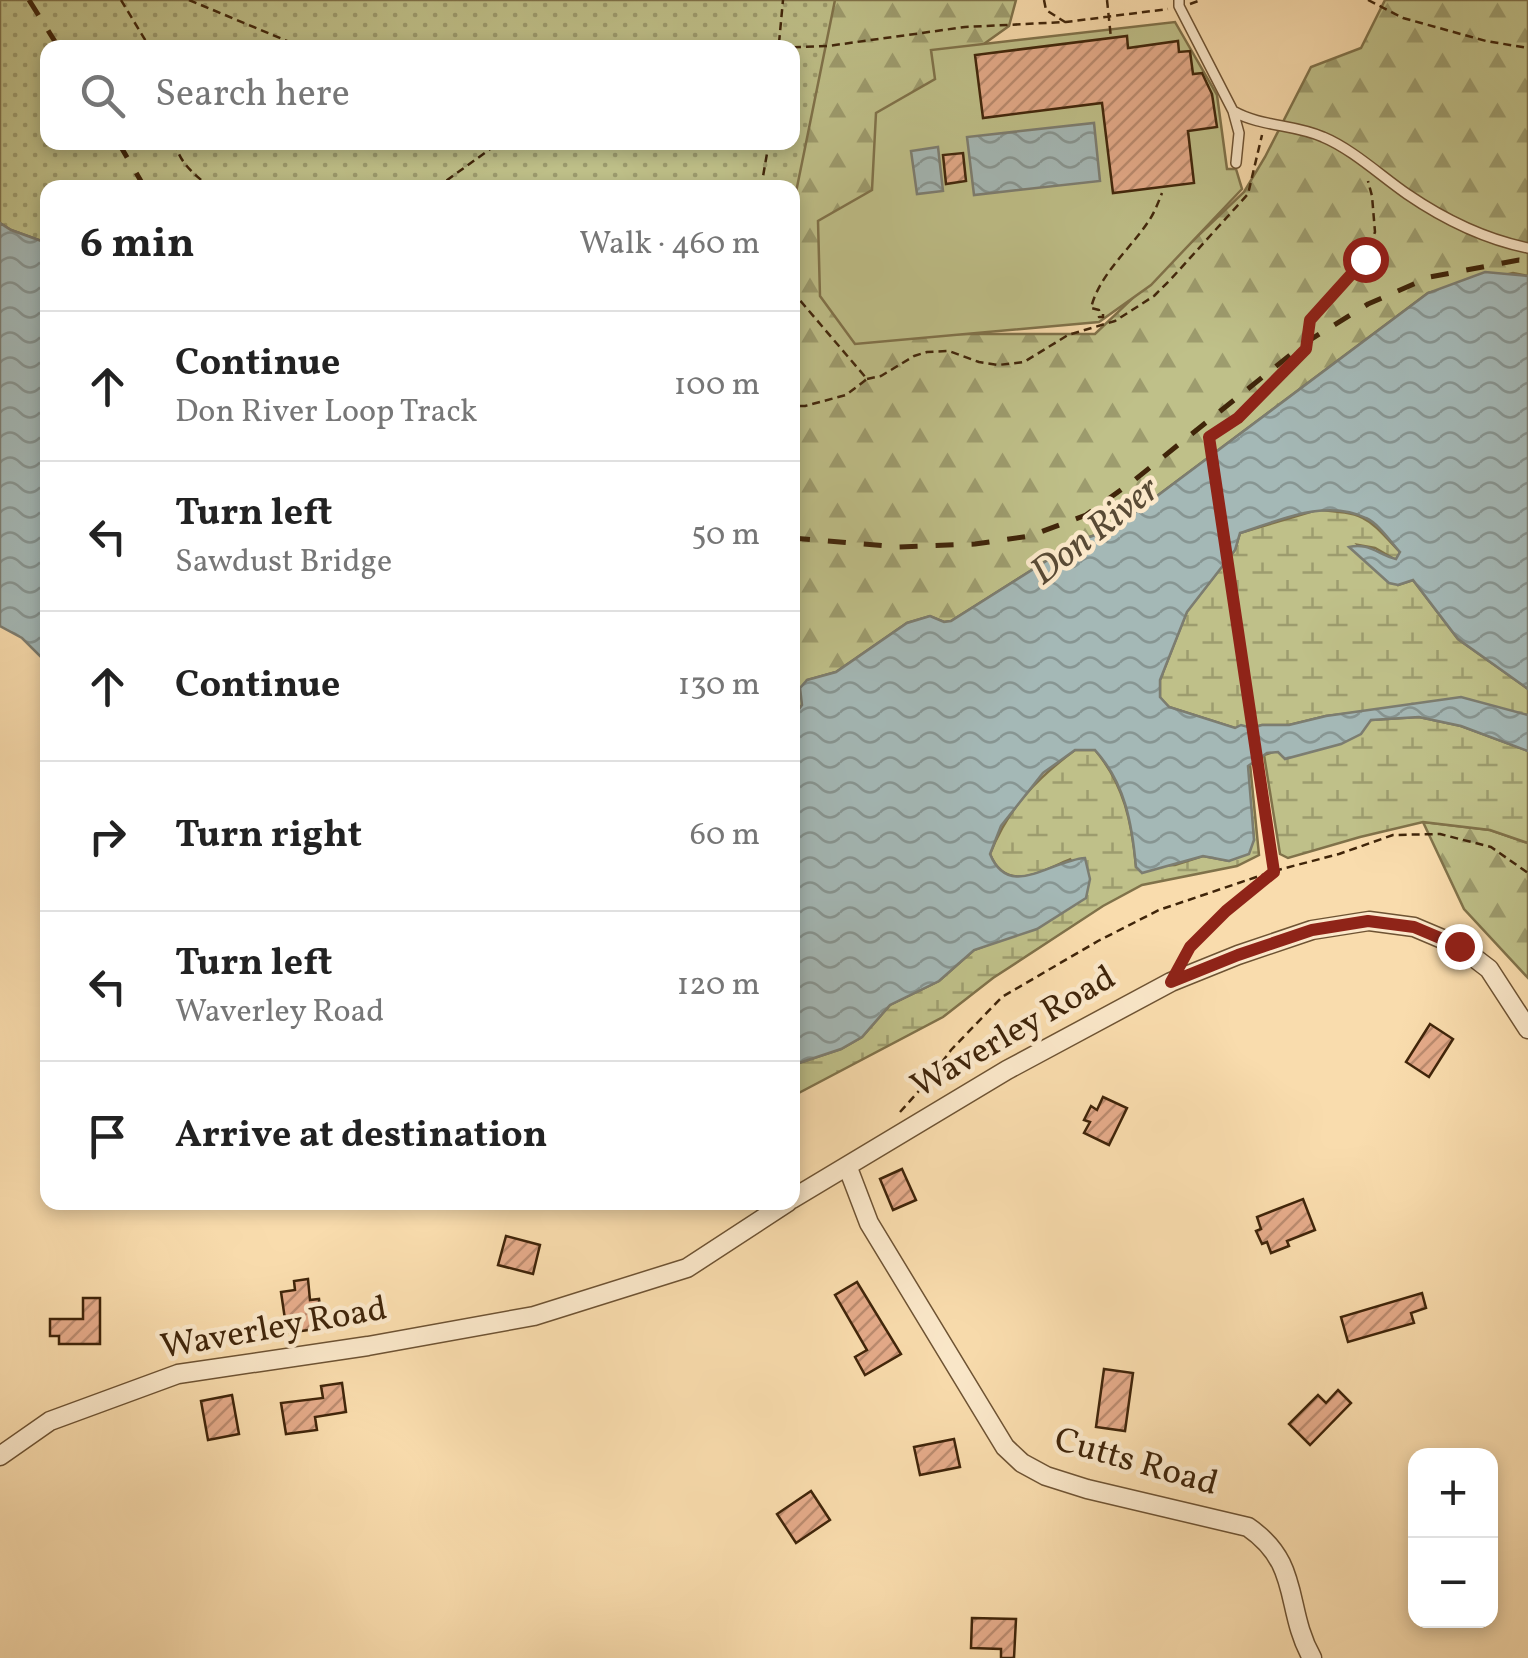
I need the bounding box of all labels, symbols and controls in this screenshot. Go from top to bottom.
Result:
search box [40,40,800,150]
icon: search [75,68,130,123]
text: Search here [155,69,350,122]
text: 6 min [80,216,195,275]
text: Walk · 460 m [579,223,760,267]
route start [1343,237,1389,283]
text: Continue [175,338,340,391]
icon: ahead [80,359,135,414]
text: 100 m [674,364,760,408]
text: Don River Loop Track [175,391,477,435]
water label: Don River [1020,464,1172,599]
text: Turn left [175,488,332,541]
icon: left [80,509,135,564]
text: 50 m [691,514,760,558]
text: Sawdust Bridge [175,541,392,585]
icon: ahead [80,659,135,714]
text: Continue [175,660,340,713]
text: 130 m [678,664,760,708]
icon: right [80,809,135,864]
text: Turn right [175,810,362,863]
text: 60 m [690,814,760,858]
route end [1437,924,1483,970]
text: Turn left [175,938,332,991]
street label: Waverley Road [903,955,1125,1111]
icon: left [80,959,135,1014]
text: 120 m [677,964,760,1008]
text: Waverley Road [175,991,384,1035]
icon: arrive [80,1109,135,1164]
text: Arrive at destination [175,1110,548,1163]
street label: Waverley Road [157,1285,391,1373]
street label: Cutts Road [1049,1417,1223,1509]
map controls [1408,1448,1498,1628]
button: + [1408,1448,1498,1538]
button: − [1408,1538,1498,1628]

